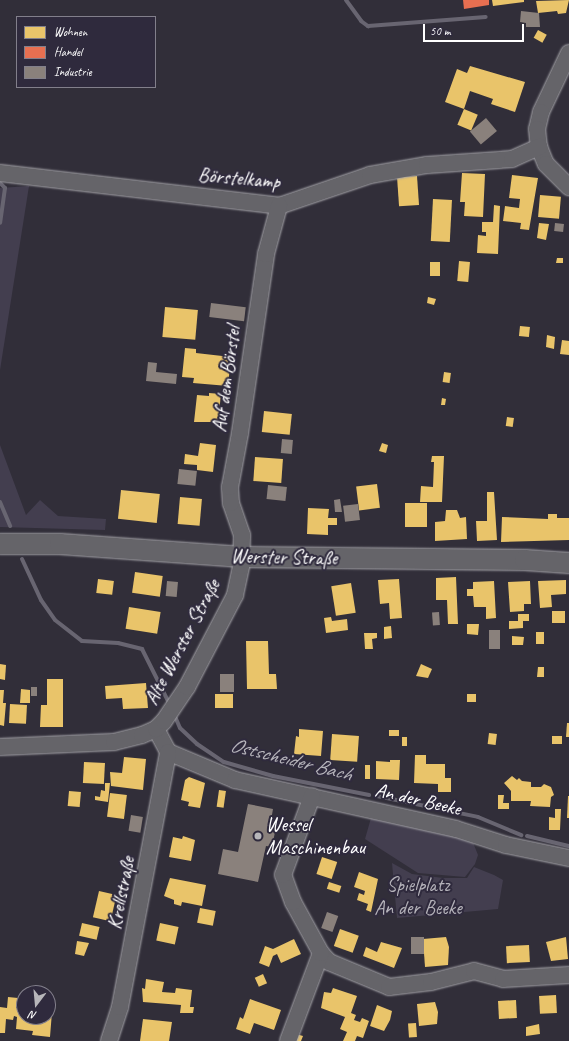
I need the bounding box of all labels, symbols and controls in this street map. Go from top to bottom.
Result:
legend [16,16,156,88]
scale bar [425,16,526,42]
text: 50 m [430,23,450,39]
text: Wohnen [54,24,87,40]
text: Handel [54,44,82,60]
text: Industrie [54,64,92,80]
street label: Börstelkamp [197,162,281,194]
street label: Auf dem Börstel [207,324,245,434]
street label: Werster Straße [230,544,338,570]
street label: Alte Werster Straße [139,575,225,709]
water label: Ostscheider Bach [228,732,354,786]
street label: An der Beeke [373,777,463,821]
place label: Wessel Maschinenbau [266,812,365,859]
marker: Wessel Maschinenbau [253,831,263,841]
street label: Krellstraße [102,855,140,931]
park label: Spielplatz An der Beeke [374,872,462,919]
north arrow [16,985,56,1025]
text: N [28,1008,38,1023]

